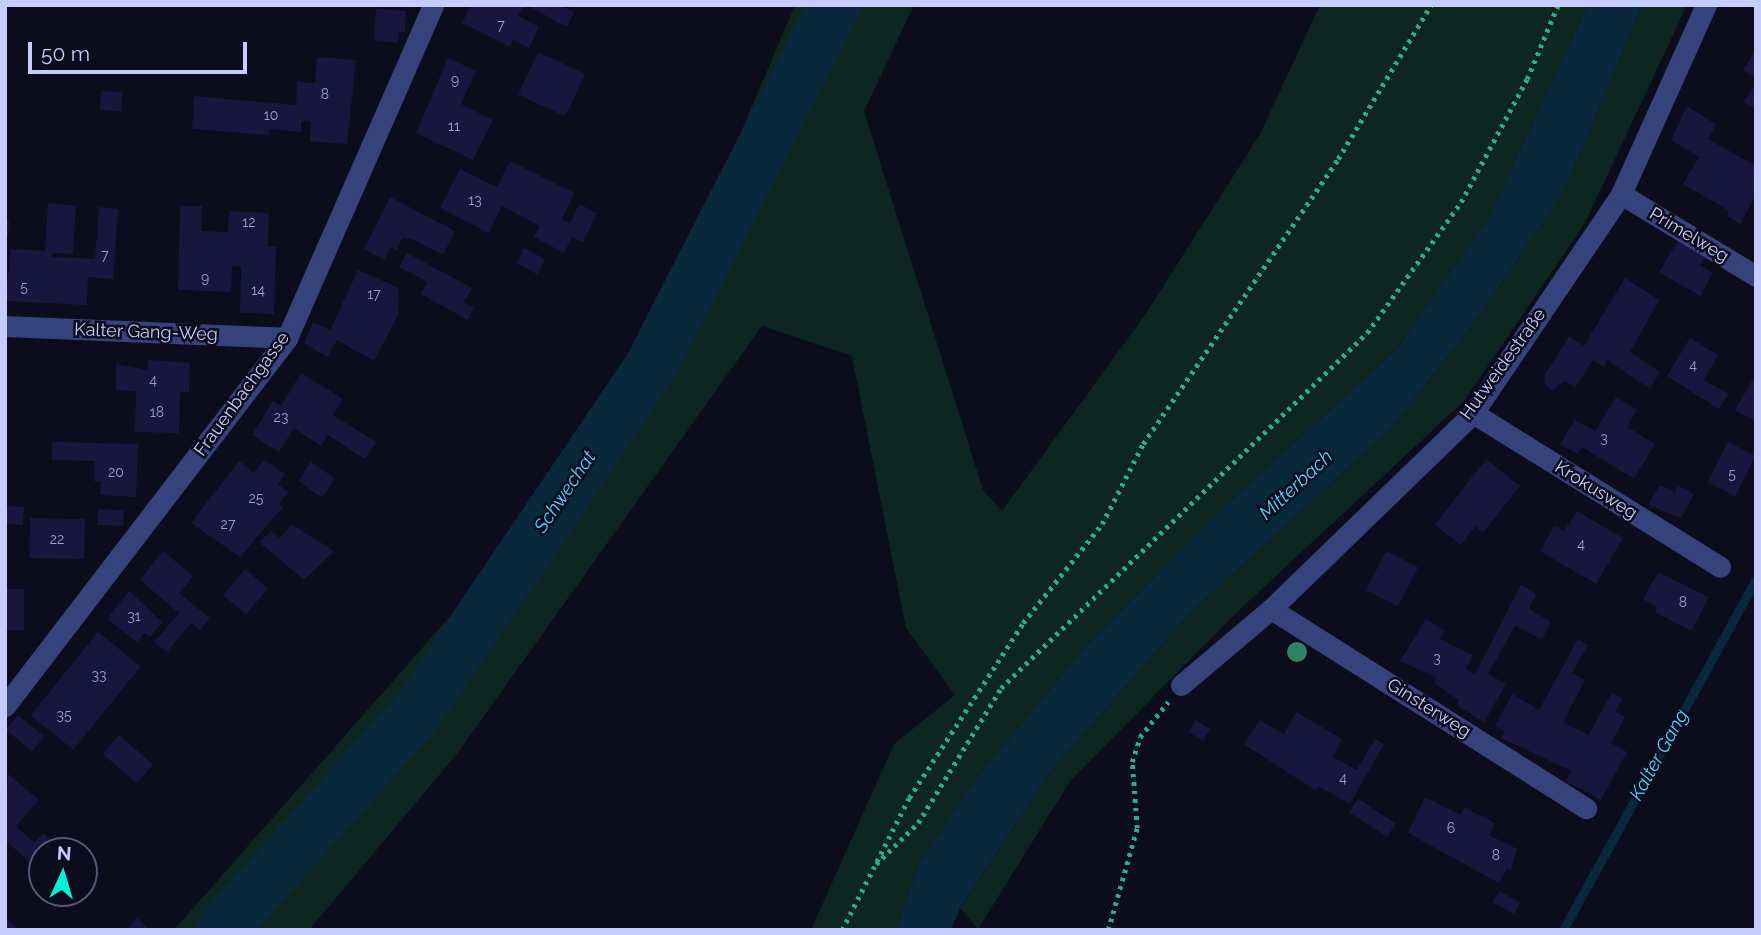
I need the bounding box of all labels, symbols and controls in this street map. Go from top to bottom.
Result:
house number: 7 [497,17,505,33]
scale bar [32,28,250,72]
text: 50 m [41,41,90,66]
house number: 9 [451,72,459,88]
house number: 8 [321,86,329,102]
house number: 10 [264,107,278,123]
house number: 11 [448,118,460,134]
house number: 13 [468,192,482,208]
street label: Primelweg [1645,203,1733,267]
house number: 12 [242,214,256,230]
house number: 7 [101,247,109,263]
house number: 9 [201,270,209,286]
house number: 5 [20,279,28,295]
house number: 14 [251,282,265,298]
house number: 17 [367,286,381,302]
street label: Hutweidestraße [1456,304,1550,424]
street label: Kalter Gang-Weg [74,319,218,345]
street label: Frauenbachgasse [190,328,294,460]
house number: 4 [1689,357,1697,373]
house number: 4 [149,372,157,388]
house number: 18 [150,404,164,420]
house number: 23 [274,409,288,425]
house number: 3 [1600,430,1608,446]
water label: Mitterbach [1255,445,1337,525]
water label: Schwechat [529,447,601,537]
street label: Krokusweg [1551,456,1641,524]
house number: 20 [108,464,124,480]
house number: 5 [1728,466,1736,482]
house number: 25 [249,490,263,506]
house number: 27 [221,516,235,532]
house number: 22 [50,531,64,547]
house number: 4 [1577,536,1585,552]
house number: 8 [1679,594,1687,610]
house number: 31 [127,608,141,624]
house number: 3 [1433,650,1441,666]
house number: 33 [92,667,106,683]
street label: Ginsterweg [1383,674,1475,742]
water label: Kalter Gang [1625,705,1693,805]
house number: 35 [56,707,72,723]
house number: 4 [1339,770,1347,786]
house number: 6 [1447,820,1455,836]
north arrow [28,837,98,907]
text: N [56,842,72,865]
house number: 8 [1492,847,1500,863]

